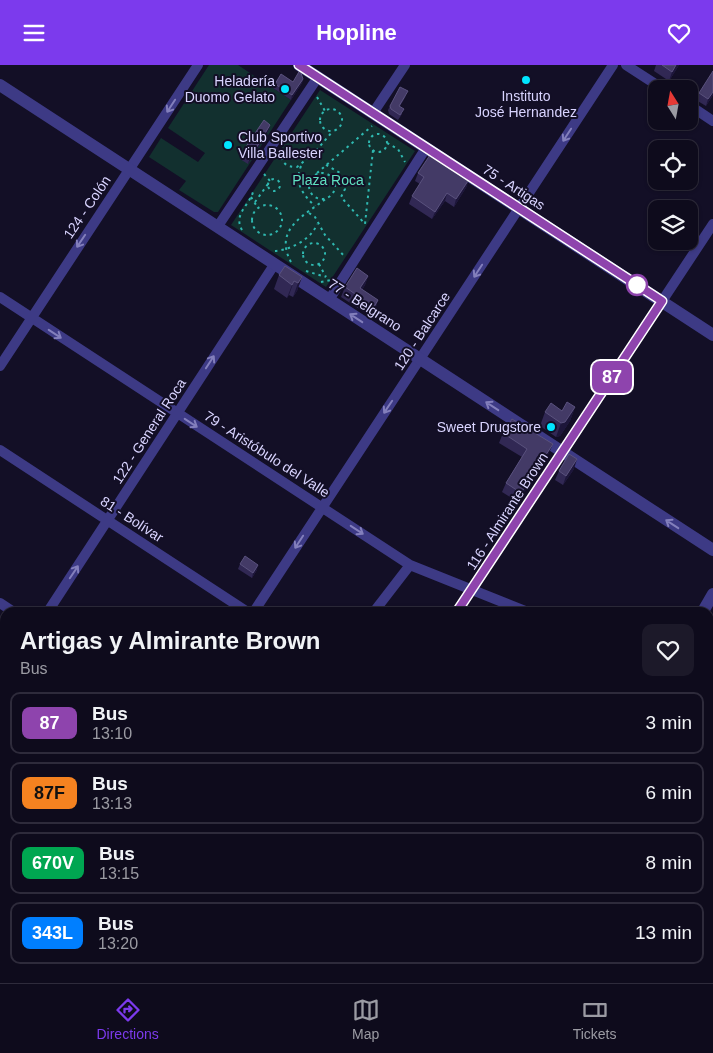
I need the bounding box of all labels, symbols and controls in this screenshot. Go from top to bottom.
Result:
icon: menu [20,19,48,47]
icon: heart [665,19,693,47]
text: Hopline [316,20,397,45]
place label: Heladería Duomo Gelato [185,73,275,105]
marker: Instituto José Hernandez [520,74,532,86]
north arrow [648,80,698,130]
map controls [648,80,698,250]
marker: Heladería Duomo Gelato [279,83,291,95]
place label: Instituto José Hernandez [475,88,577,120]
one-way arrow [166,98,176,112]
one-way arrow [562,128,572,142]
place label: Club Sportivo Villa Ballester [238,129,323,161]
marker: Club Sportivo Villa Ballester [222,139,234,151]
button: locate [648,140,698,190]
street label: 75 - Artigas [480,161,548,213]
park label: Plaza Roca [292,172,364,188]
street label: 124 - Colón [60,173,114,241]
button: layers [648,200,698,250]
one-way arrow [76,234,86,248]
one-way arrow [473,263,483,277]
unlabelled marker [626,274,648,296]
street label: 77 - Belgrano [325,275,405,335]
street label: 120 - Balcarce [391,289,453,373]
one-way arrow [349,312,363,323]
one-way arrow [48,329,62,339]
one-way arrow [205,356,215,370]
line badge: 87 [590,361,634,393]
text: 87 [602,367,622,387]
street label: 122 - General Roca [109,375,189,487]
one-way arrow [383,399,393,413]
one-way arrow [486,401,500,411]
street label: 79 - Aristóbulo del Valle [201,408,333,501]
one-way arrow [184,418,198,428]
place label: Sweet Drugstore [437,419,541,435]
marker: Sweet Drugstore [545,421,557,433]
street label: 116 - Almirante Brown [463,449,551,573]
street label: 81 - Bolívar [98,493,167,545]
one-way arrow [666,518,680,528]
one-way arrow [350,525,364,535]
one-way arrow [293,535,304,549]
one-way arrow [69,565,79,579]
button: heart [642,624,694,676]
text: Artigas y Almirante Brown [20,627,321,654]
text: Bus [20,660,48,677]
text: Bus [92,703,128,724]
text: 3 min [646,712,692,733]
text: 87 [39,713,60,733]
text: 13:10 [92,725,132,742]
text: Bus [92,773,128,794]
text: 6 min [646,782,692,803]
text: 87F [34,783,65,803]
text: 13:13 [92,795,132,812]
text: Bus [99,843,135,864]
text: 8 min [646,852,692,873]
text: 670V [32,853,74,873]
text: 13:15 [99,865,139,882]
text: Bus [98,913,134,934]
text: 13 min [635,922,692,943]
text: 343L [32,923,73,943]
text: 13:20 [98,935,138,952]
tab: Directions [96,996,159,1042]
tab: Map [352,996,380,1042]
tab: Tickets [573,996,617,1042]

